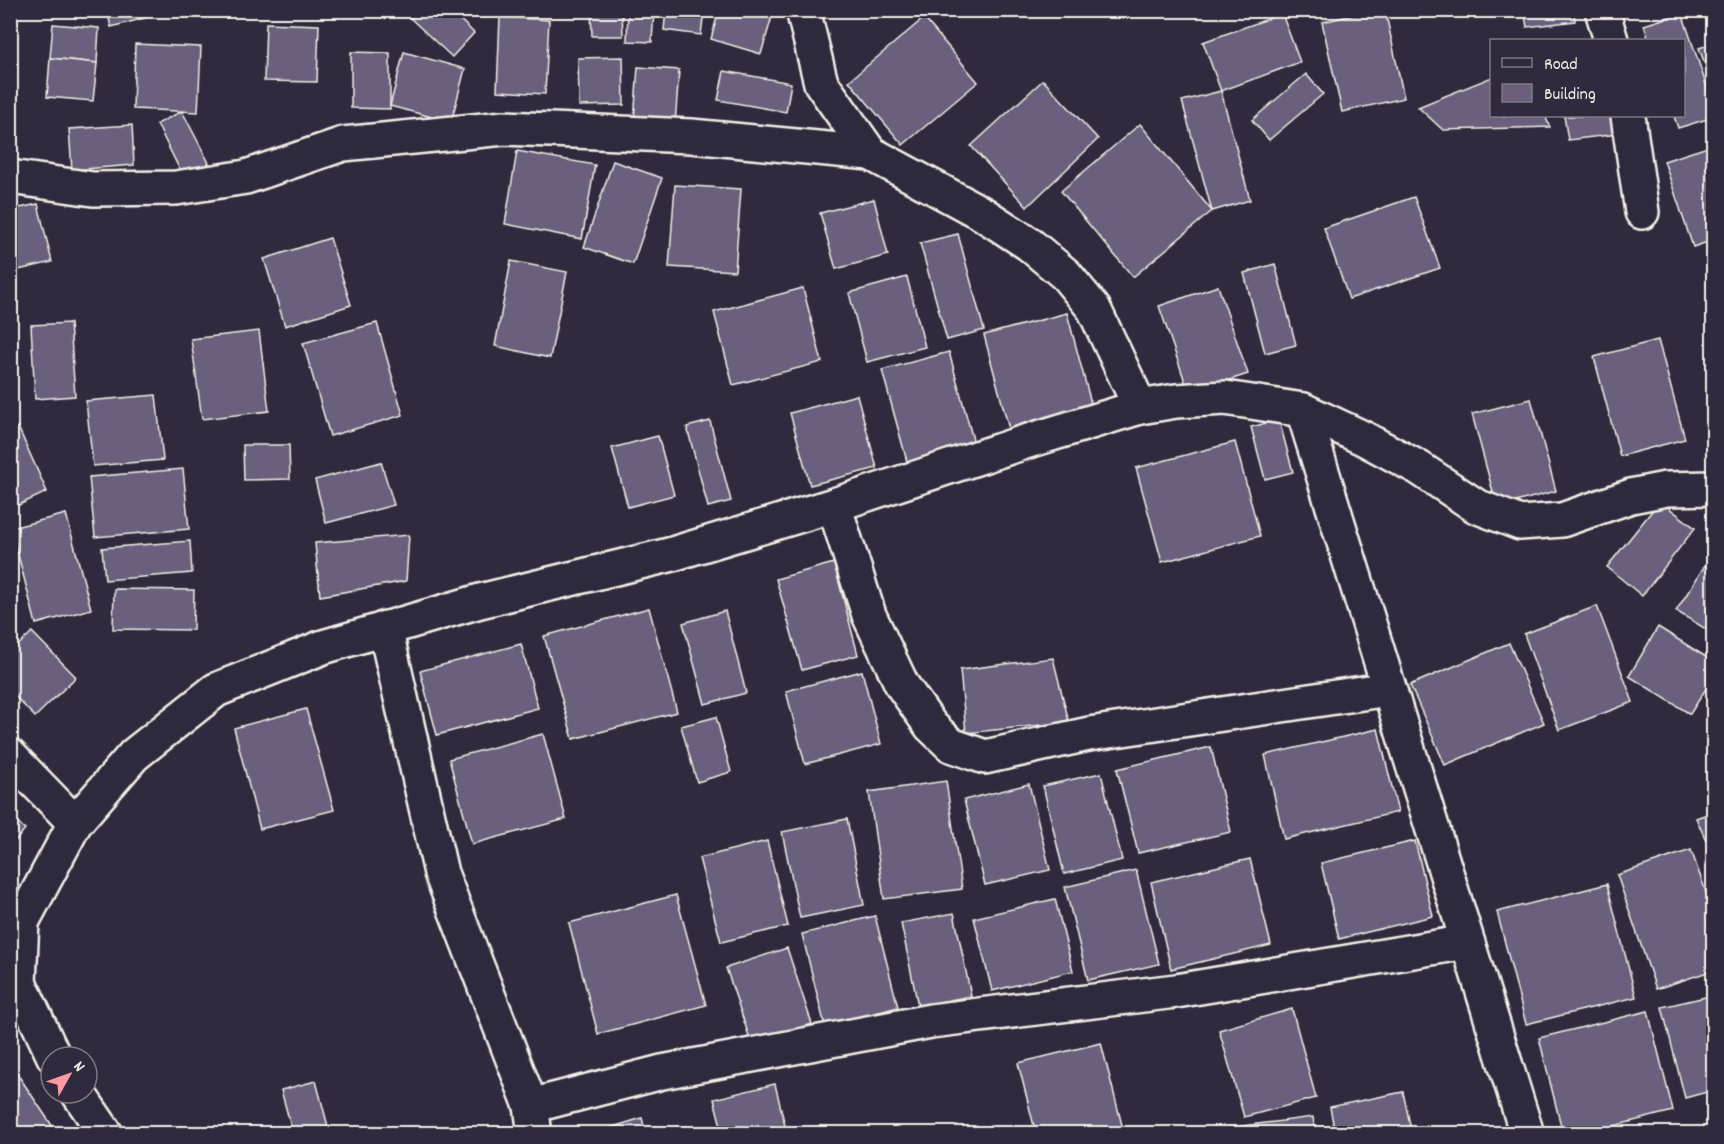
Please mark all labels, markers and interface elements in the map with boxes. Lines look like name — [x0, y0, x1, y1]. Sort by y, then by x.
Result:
legend — [1490, 39, 1685, 117]
text: Road — [1544, 53, 1578, 78]
text: Building — [1544, 83, 1596, 108]
north arrow — [39, 1045, 99, 1105]
text: N — [67, 1057, 90, 1077]

